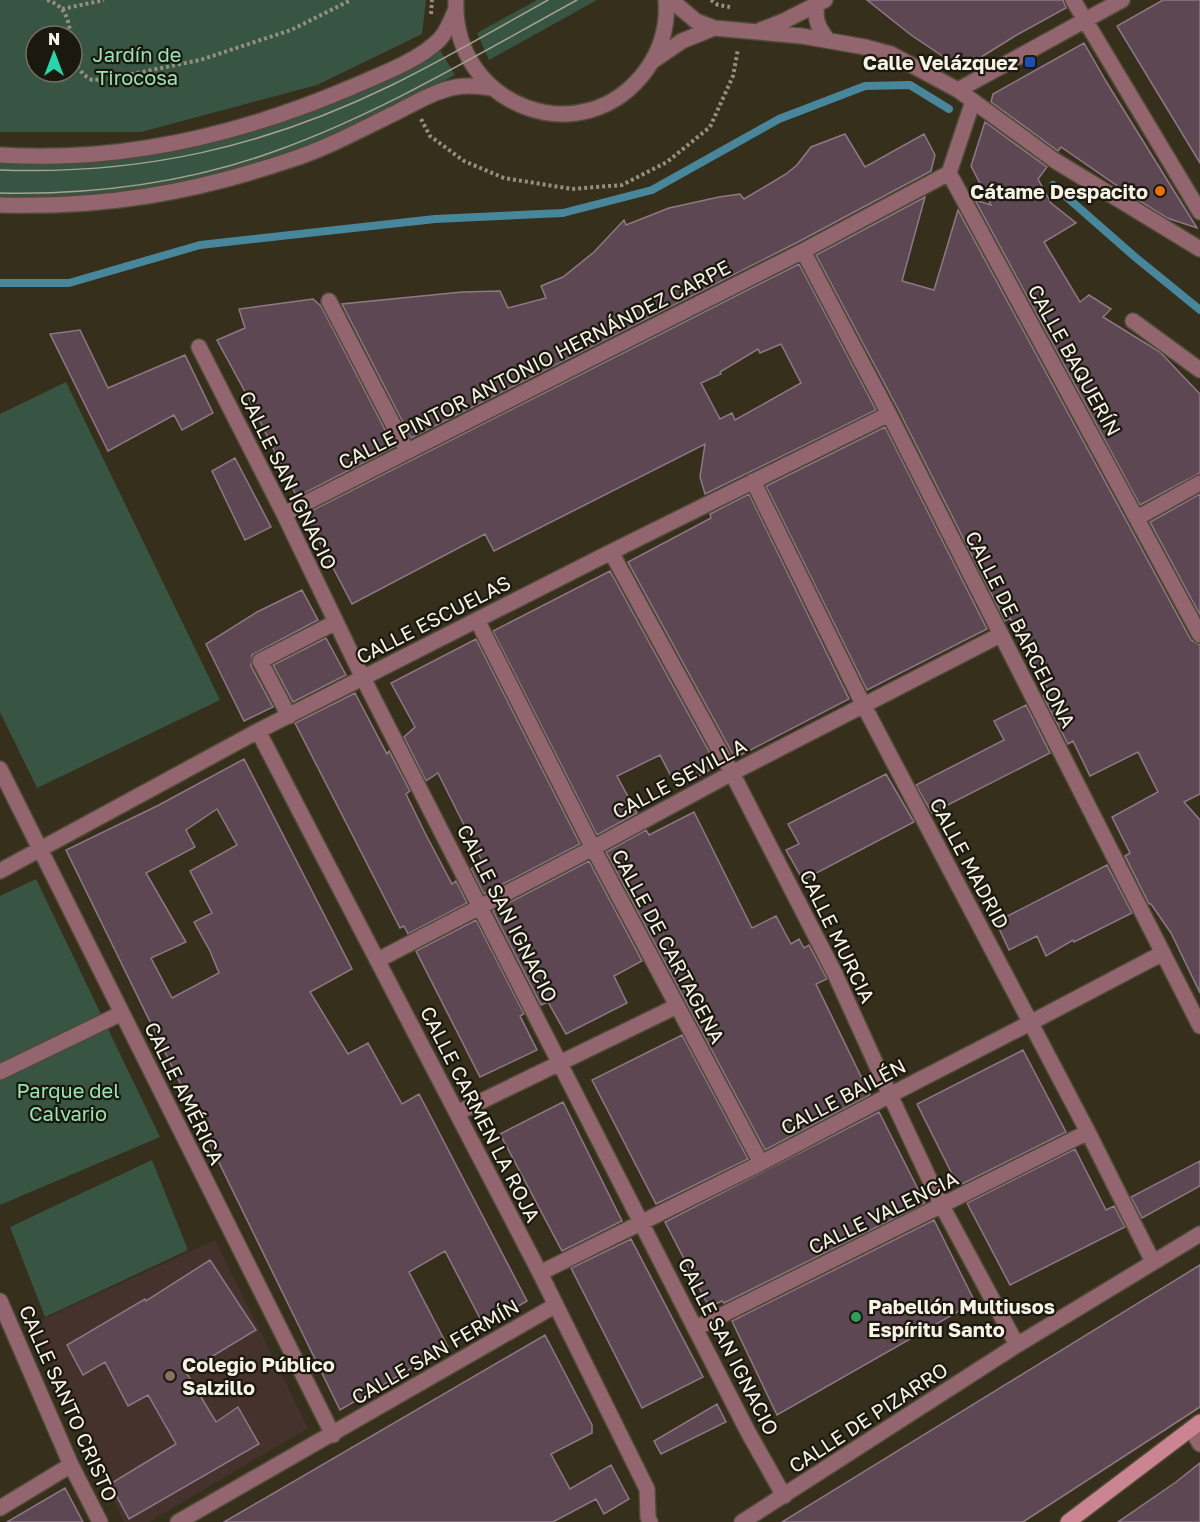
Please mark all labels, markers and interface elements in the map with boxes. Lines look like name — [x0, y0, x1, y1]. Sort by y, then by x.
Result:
north arrow — [24, 24, 84, 84]
text: N — [48, 29, 60, 49]
park label: Jardín de Tirocosa — [93, 42, 181, 89]
place label: Calle Velázquez — [863, 50, 1018, 74]
marker: Calle Velázquez — [1023, 55, 1037, 69]
place label: Cátame Despacito — [970, 179, 1148, 203]
marker: Cátame Despacito — [1153, 184, 1167, 198]
street label: CALLE PINTOR ANTONIO HERNÁNDEZ CARPE — [334, 254, 734, 474]
street label: CALLE BAQUERÍN — [1023, 280, 1127, 440]
street label: CALLE SAN IGNACIO — [235, 387, 343, 573]
street label: CALLE DE BARCELONA — [961, 527, 1081, 731]
street label: CALLE ESCUELAS — [352, 570, 514, 668]
street label: CALLE SEVILLA — [608, 733, 750, 823]
street label: CALLE MADRID — [925, 793, 1015, 933]
street label: CALLE SAN IGNACIO — [453, 820, 563, 1006]
street label: CALLE DE CARTAGENA — [608, 845, 730, 1047]
street label: CALLE MURCIA — [795, 865, 881, 1007]
street label: CALLE CARMEN LA ROJA — [416, 1002, 546, 1226]
street label: CALLE AMÉRICA — [140, 1018, 230, 1168]
street label: CALLE BAILÉN — [776, 1053, 910, 1139]
park label: Parque del Calvario — [16, 1078, 120, 1125]
street label: CALLE VALENCIA — [804, 1165, 962, 1259]
street label: CALLE SAN IGNACIO — [674, 1253, 784, 1439]
street label: CALLE SAN FERMÍN — [347, 1293, 523, 1409]
place label: Pabellón Multiusos Espíritu Santo — [868, 1294, 1055, 1341]
street label: CALLE SANTO CRISTO — [15, 1301, 123, 1505]
marker: Pabellón Multiusos Espíritu Santo — [849, 1310, 863, 1324]
place label: Colegio Público Salzillo — [182, 1352, 335, 1399]
street label: CALLE DE PIZARRO — [784, 1357, 952, 1477]
marker: Colegio Público Salzillo — [163, 1369, 177, 1383]

